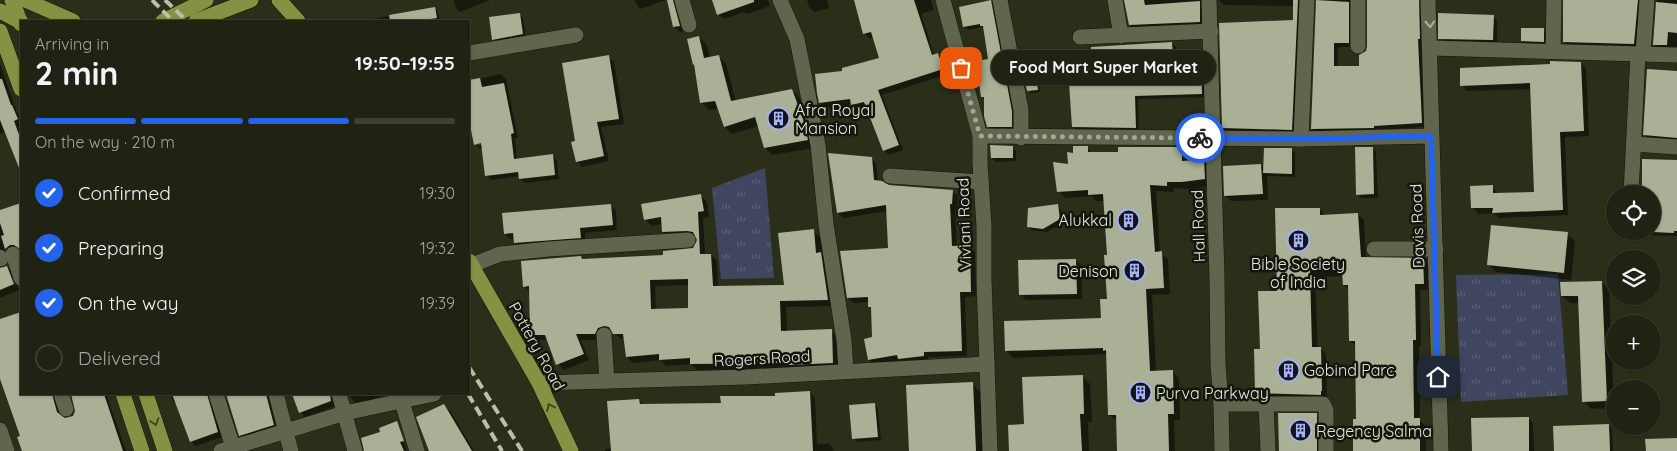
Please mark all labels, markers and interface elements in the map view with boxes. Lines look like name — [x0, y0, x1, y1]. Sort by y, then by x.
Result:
one-way arrow — [1424, 20, 1435, 28]
text: Arriving in — [35, 34, 109, 54]
pin — [940, 47, 982, 89]
callout: Food Mart Super Market — [991, 50, 1216, 86]
text: 19:50–19:55 — [355, 51, 455, 75]
text: 2 min — [35, 53, 118, 93]
icon: bag — [947, 54, 975, 82]
text: Food Mart Super Market — [1009, 57, 1198, 77]
place label: Afra Royal Mansion — [795, 100, 874, 138]
building icon: Afra Royal Mansion — [767, 107, 791, 131]
courier — [1175, 113, 1225, 163]
icon: bike — [1186, 124, 1214, 152]
text: On the way · 210 m — [35, 132, 175, 152]
street label: Viviani Road — [952, 177, 976, 271]
icon: check — [35, 179, 63, 207]
text: Confirmed — [78, 181, 171, 205]
text: 19:30 — [419, 183, 455, 203]
street label: Davis Road — [1406, 183, 1428, 269]
map controls — [1606, 185, 1661, 435]
button: locate — [1606, 185, 1661, 240]
street label: Hall Road — [1187, 189, 1209, 263]
building icon: Alukkal — [1116, 208, 1140, 232]
place label: Alukkal — [1059, 210, 1112, 230]
building icon: Bible Society of India — [1286, 228, 1310, 252]
icon: check — [35, 234, 63, 262]
text: Preparing — [78, 236, 164, 260]
text: 19:32 — [420, 238, 455, 258]
button: layers — [1606, 250, 1661, 305]
place label: Bible Society of India — [1251, 254, 1345, 292]
building icon: Denison — [1122, 259, 1146, 283]
place label: Denison — [1058, 261, 1118, 281]
icon: check — [35, 289, 63, 317]
text: On the way — [78, 291, 179, 315]
text: 19:39 — [420, 293, 455, 313]
street label: Pottery Road — [504, 298, 570, 394]
button: + — [1606, 315, 1661, 370]
street label: Rogers Road — [713, 345, 811, 371]
text: Delivered — [78, 346, 161, 370]
pin — [1417, 356, 1459, 398]
building icon: Gobind Parc — [1276, 358, 1300, 382]
place label: Gobind Parc — [1304, 360, 1394, 380]
icon: home — [1424, 363, 1452, 391]
button: − — [1606, 380, 1661, 435]
building icon: Purva Parkway — [1128, 381, 1152, 405]
place label: Purva Parkway — [1156, 383, 1269, 403]
one-way arrow — [546, 403, 556, 412]
one-way arrow — [149, 418, 159, 426]
building icon: Regency Salma — [1288, 419, 1312, 443]
place label: Regency Salma — [1316, 421, 1432, 441]

